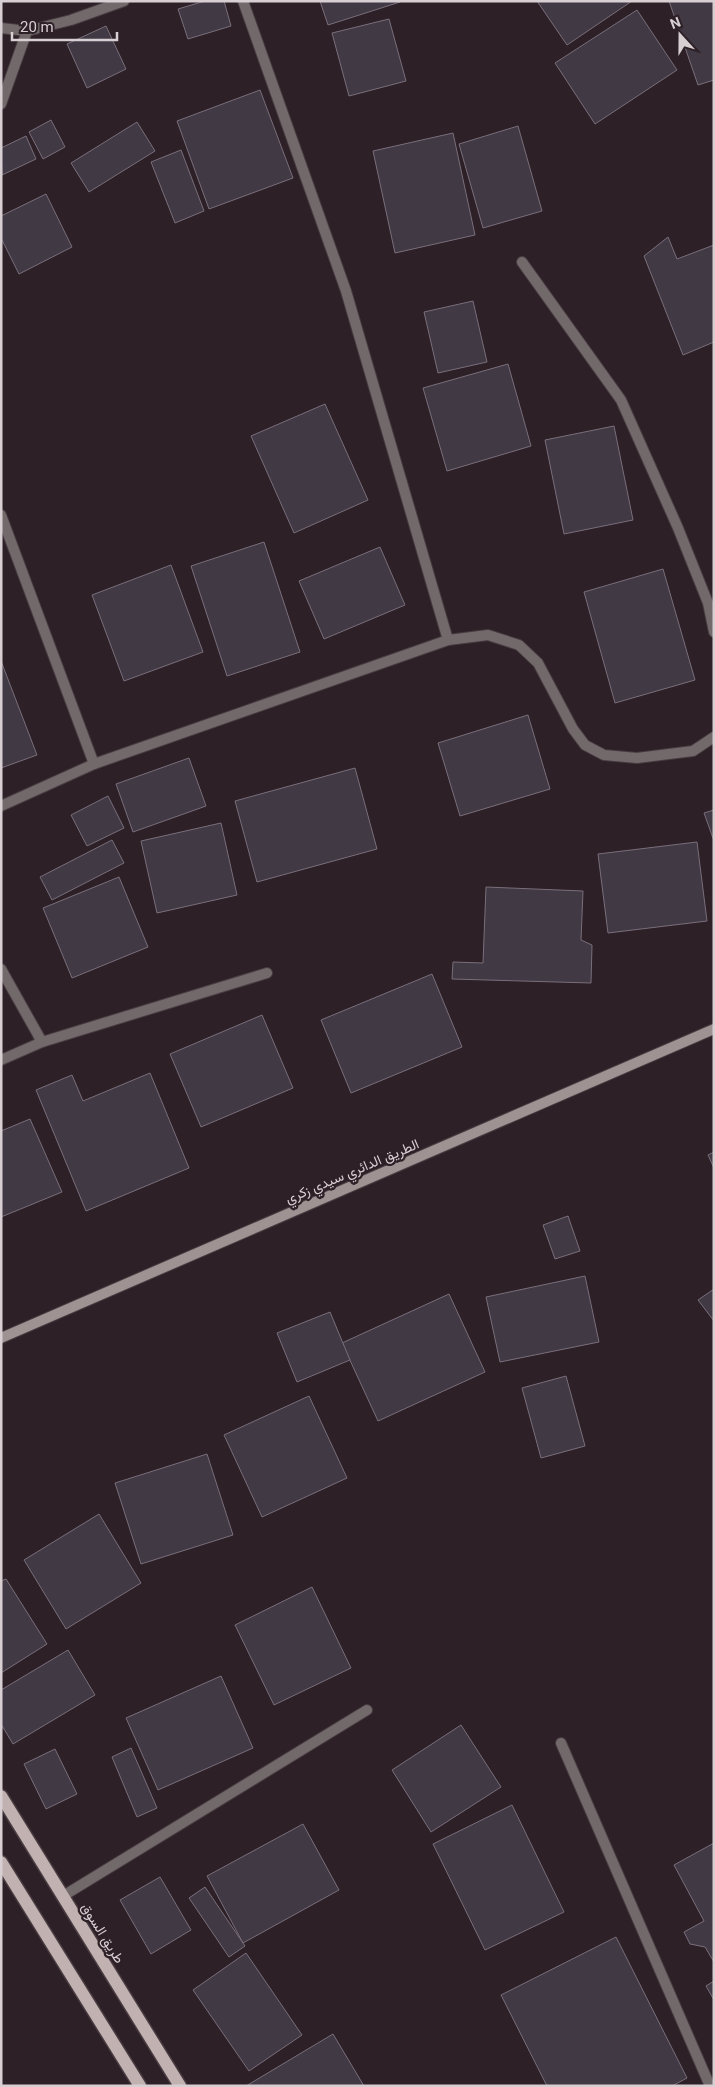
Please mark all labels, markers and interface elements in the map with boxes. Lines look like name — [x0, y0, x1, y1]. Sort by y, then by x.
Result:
scale bar — [12, 10, 118, 42]
north arrow — [655, 10, 705, 60]
text: N — [668, 14, 683, 32]
text: 20 m — [20, 18, 54, 36]
street label: الطريق الدائري سيدي زكري — [283, 1136, 423, 1210]
street label: طريق السوق — [77, 1900, 128, 1967]

